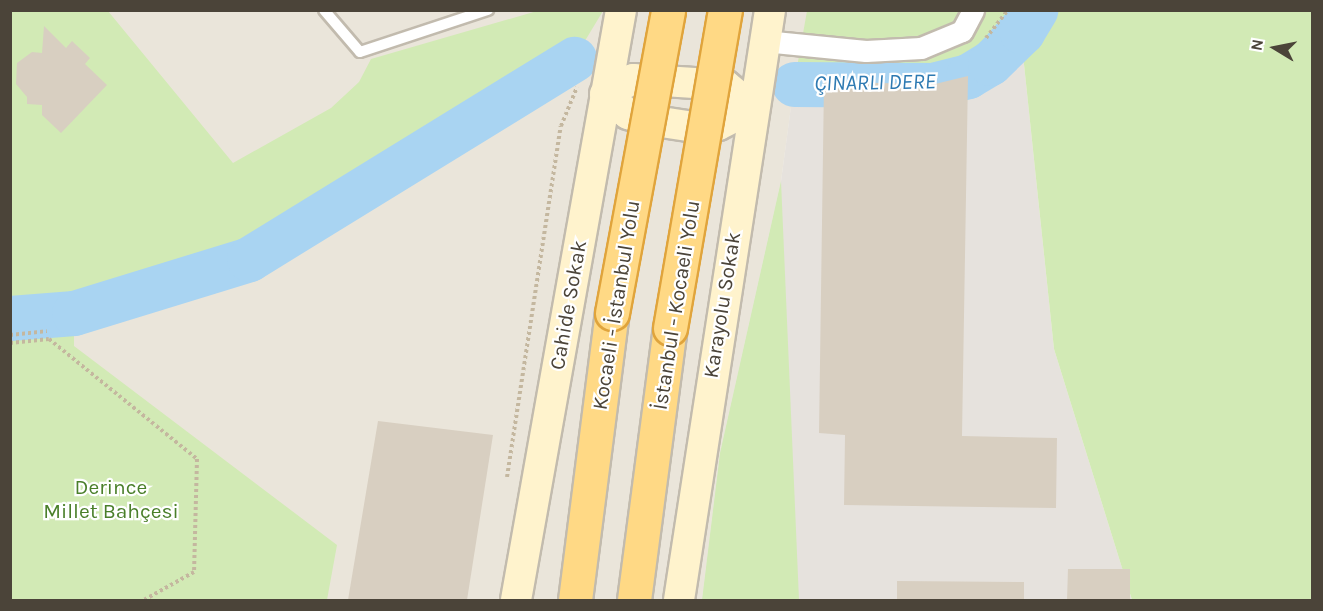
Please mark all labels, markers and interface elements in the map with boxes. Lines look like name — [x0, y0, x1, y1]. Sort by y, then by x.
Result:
north arrow — [1245, 18, 1305, 78]
text: N — [1246, 37, 1267, 52]
water label: ÇINARLI DERE — [814, 69, 936, 97]
street label: Kocaeli - İstanbul Yolu — [587, 198, 645, 412]
street label: İstanbul - Kocaeli Yolu — [647, 198, 705, 412]
street label: Karayolu Sokak — [698, 230, 746, 380]
street label: Cahide Sokak — [544, 238, 592, 372]
park label: Derince Millet Bahçesi — [43, 474, 179, 524]

